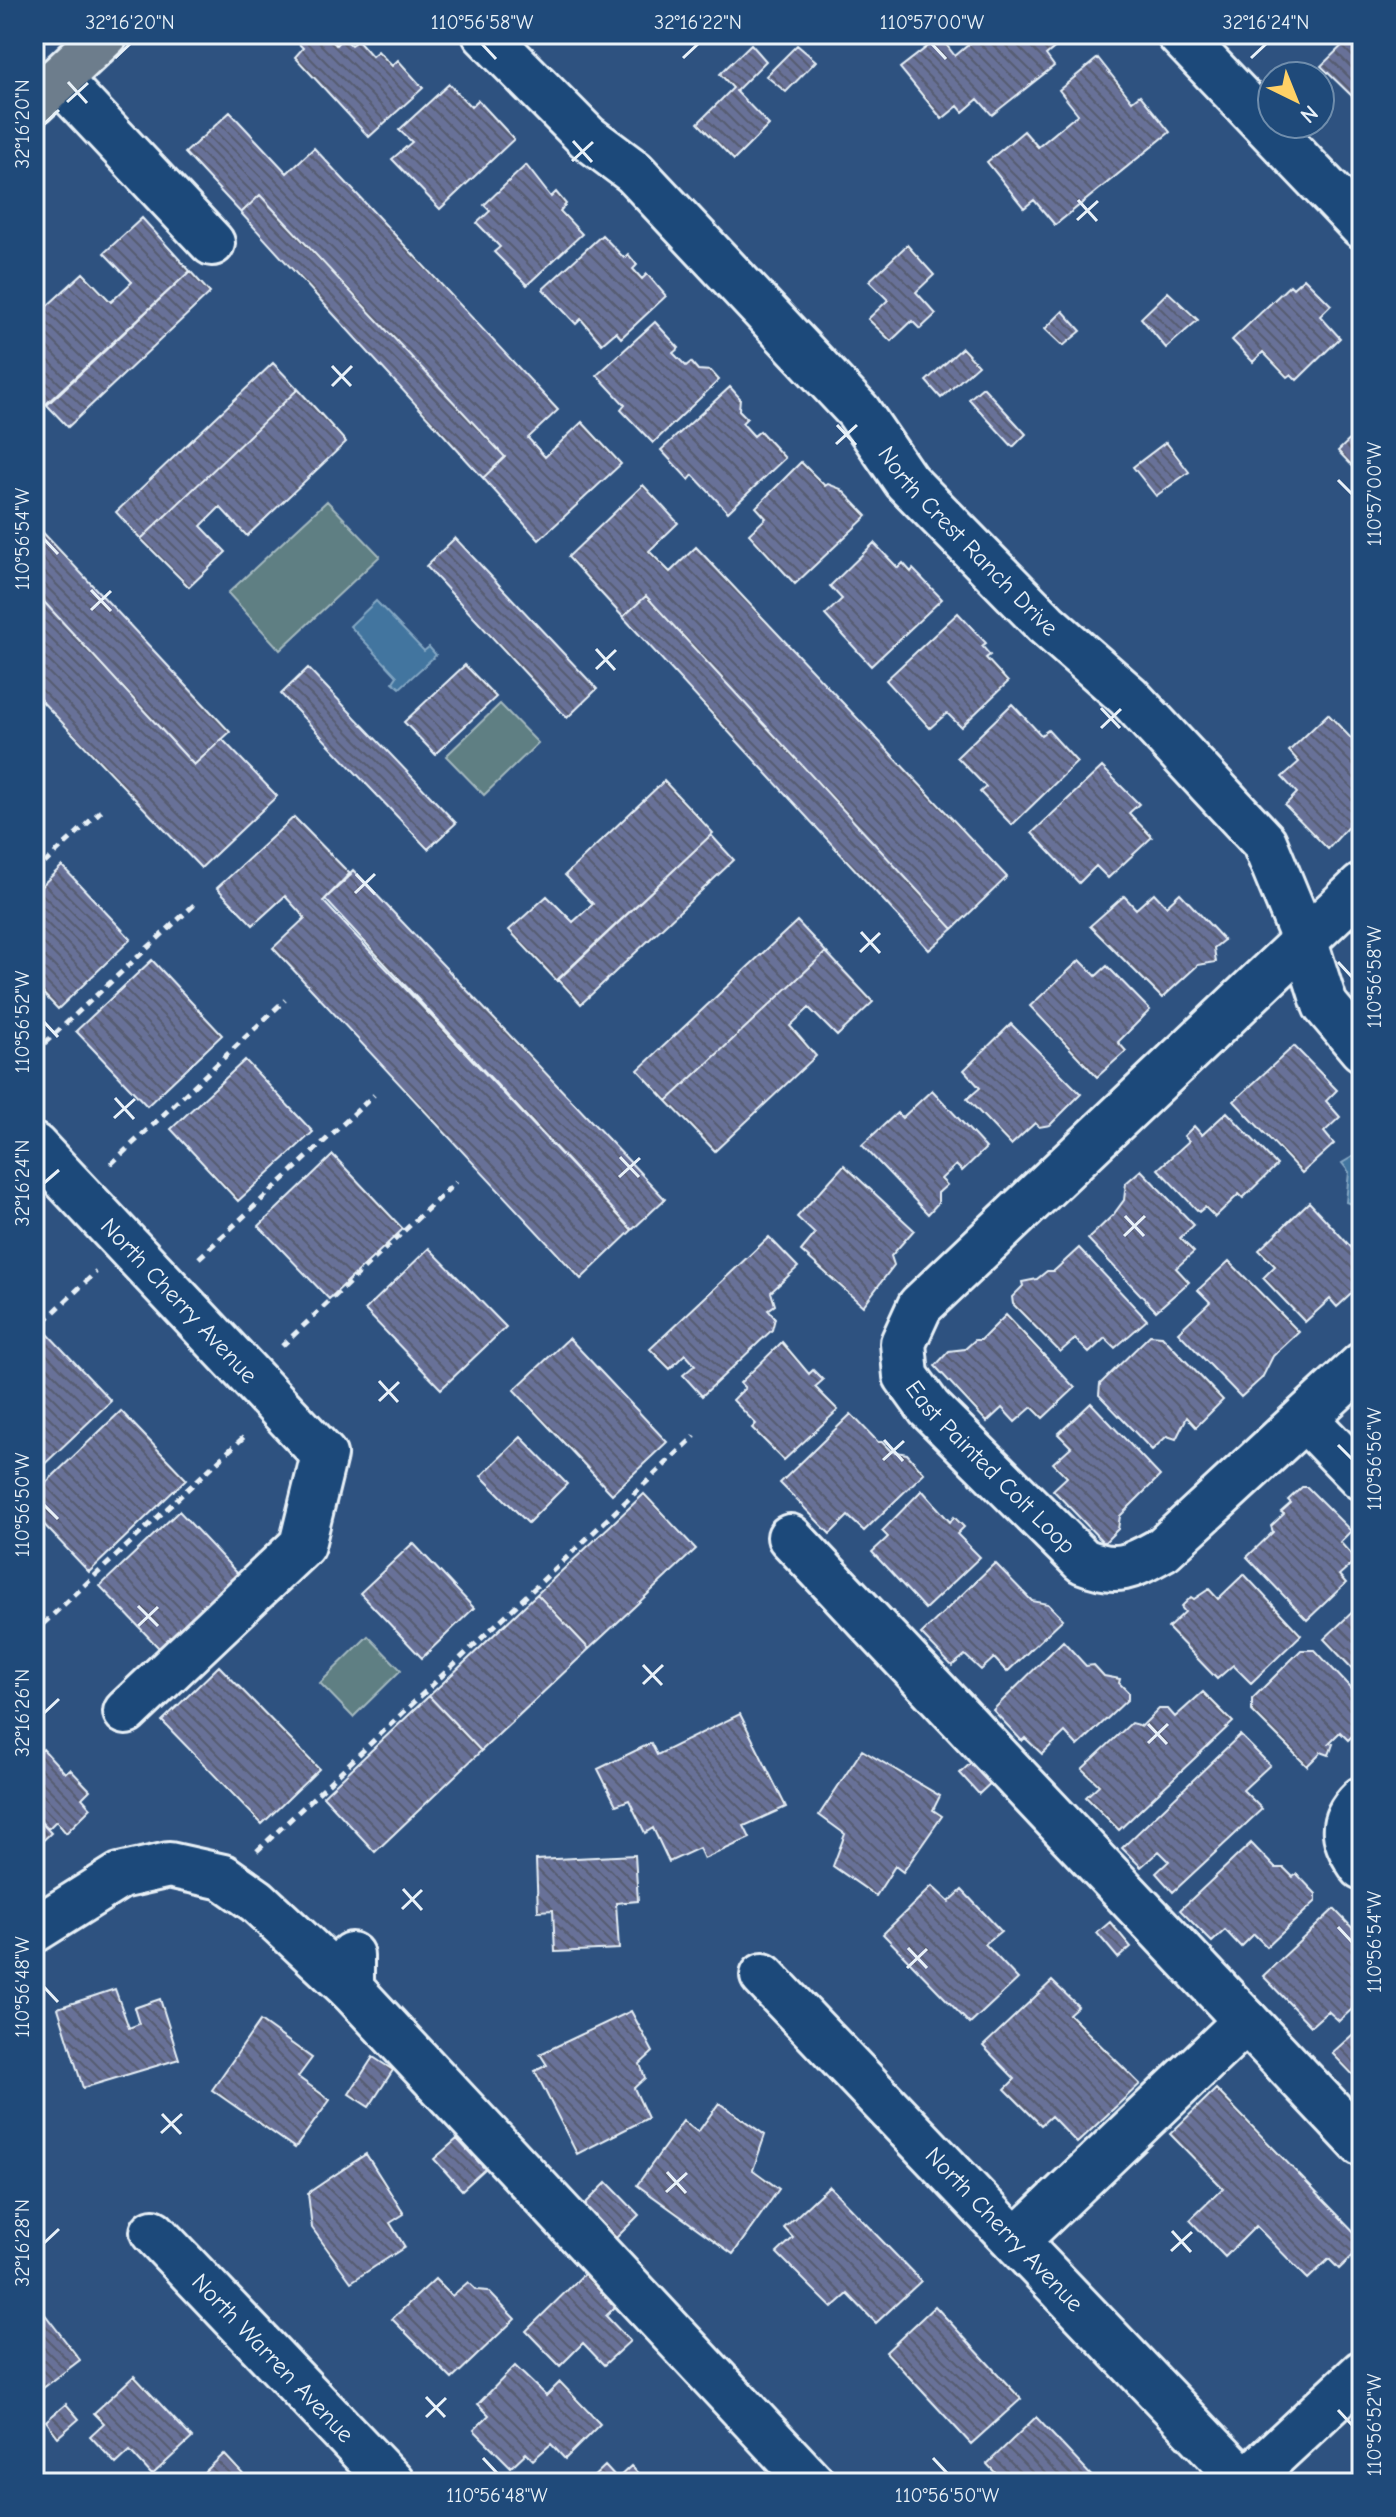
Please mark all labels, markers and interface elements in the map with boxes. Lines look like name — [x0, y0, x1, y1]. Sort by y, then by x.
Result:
text: 32°16'20"N — [85, 11, 175, 34]
text: 110°56'58"W — [431, 11, 534, 34]
text: 32°16'22"N — [654, 11, 742, 34]
text: 110°57'00"W — [880, 11, 985, 34]
text: 32°16'24"N — [1223, 11, 1309, 34]
north arrow — [1256, 60, 1336, 140]
text: 32°16'20"N — [11, 79, 34, 169]
text: N — [1295, 99, 1323, 128]
street label: North Crest Ranch Drive — [872, 441, 1064, 642]
text: 110°57'00"W — [1363, 441, 1386, 546]
text: 110°56'54"W — [11, 487, 34, 590]
text: 110°56'58"W — [1363, 925, 1386, 1028]
text: 110°56'52"W — [11, 970, 34, 1073]
text: 32°16'24"N — [11, 1140, 34, 1226]
street label: North Cherry Avenue — [95, 1212, 263, 1389]
street label: East Painted Colt Loop — [900, 1375, 1081, 1559]
text: 110°56'56"W — [1363, 1407, 1386, 1511]
text: 110°56'50"W — [11, 1452, 34, 1557]
text: 32°16'26"N — [11, 1669, 34, 1757]
text: 110°56'54"W — [1363, 1890, 1386, 1993]
text: 110°56'48"W — [11, 1936, 34, 2038]
street label: North Cherry Avenue — [920, 2141, 1089, 2317]
text: 32°16'28"N — [11, 2199, 34, 2287]
street label: North Warren Avenue — [186, 2268, 360, 2448]
text: 110°56'52"W — [1363, 2373, 1386, 2476]
text: 110°56'48"W — [446, 2484, 548, 2507]
text: 110°56'50"W — [895, 2484, 1000, 2507]

